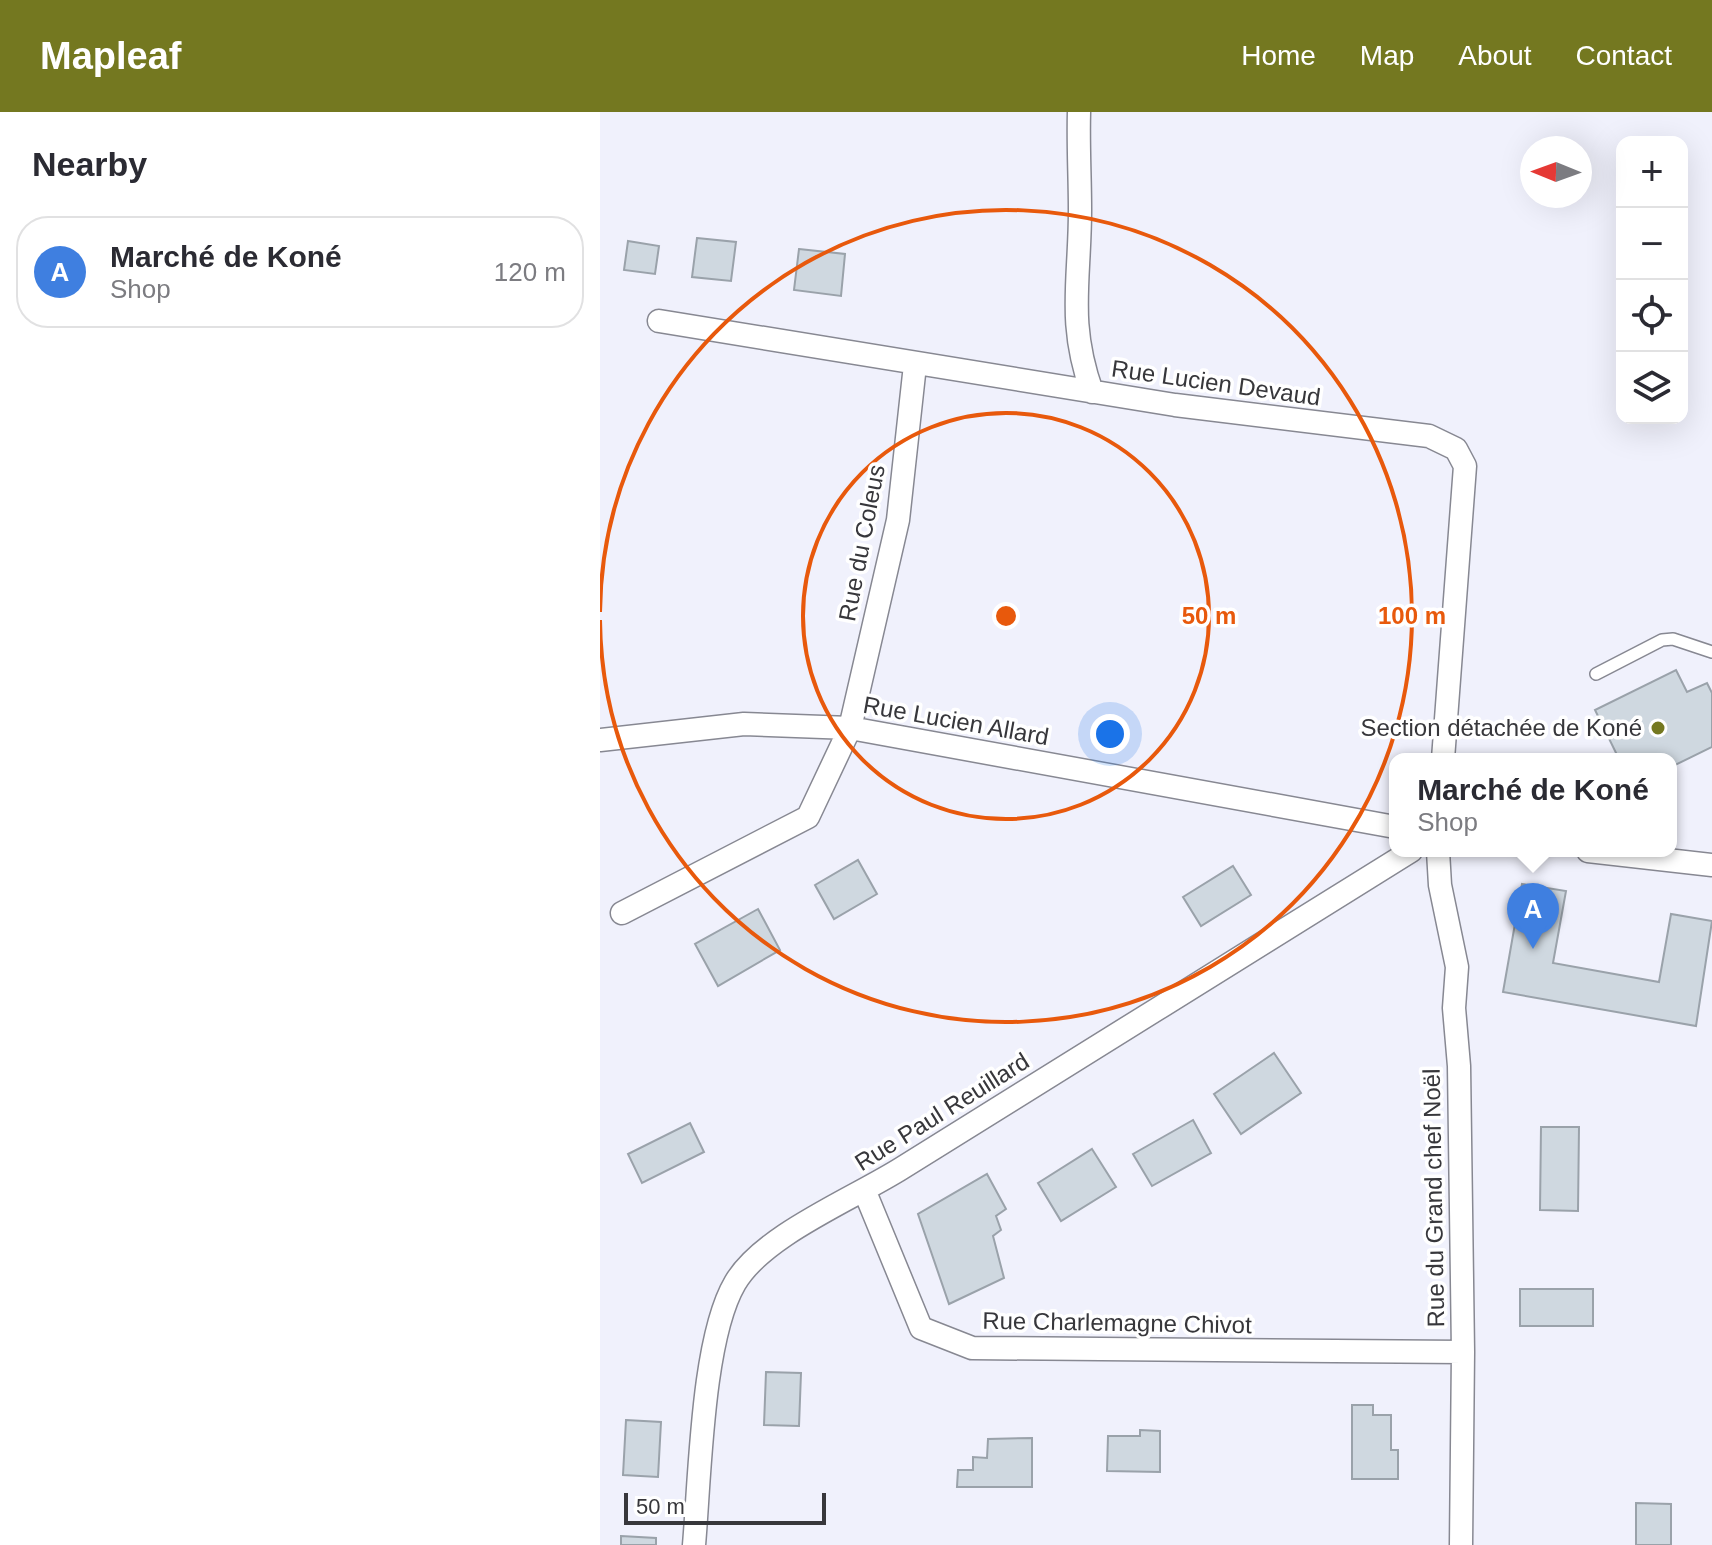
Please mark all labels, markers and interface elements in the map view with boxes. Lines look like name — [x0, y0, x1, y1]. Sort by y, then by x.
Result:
text: Mapleaf — [40, 35, 181, 77]
text: Home — [1241, 40, 1316, 71]
text: Map — [1360, 40, 1414, 71]
text: About — [1458, 40, 1532, 71]
text: Contact — [1576, 40, 1672, 71]
north arrow — [1520, 136, 1592, 208]
map controls — [1616, 136, 1688, 424]
button: + — [1616, 136, 1688, 208]
text: Nearby — [32, 145, 147, 183]
button: − — [1616, 208, 1688, 280]
text: Marché de Koné — [110, 240, 342, 273]
text: A — [51, 257, 69, 287]
text: 120 m — [494, 257, 566, 287]
text: Shop — [110, 274, 171, 304]
button: locate — [1616, 280, 1688, 352]
button: layers — [1616, 352, 1688, 424]
street label: Rue Lucien Devaud — [1110, 354, 1322, 411]
street label: Rue du Coleus — [833, 462, 890, 623]
centre of rings — [992, 602, 1020, 630]
text: 50 m — [1182, 602, 1236, 629]
text: 100 m — [1378, 602, 1446, 629]
street label: Rue Lucien Allard — [861, 691, 1051, 750]
your location — [1090, 714, 1130, 754]
place label: Section détachée de Koné — [1360, 714, 1642, 741]
marker: Section détachée de Koné — [1649, 719, 1667, 737]
popup — [1389, 753, 1677, 857]
text: Marché de Koné — [1417, 773, 1649, 806]
text: Shop — [1417, 807, 1478, 837]
pin: A — [1507, 883, 1559, 949]
street label: Rue Paul Reuillard — [850, 1047, 1034, 1176]
street label: Rue du Grand chef Noël — [1418, 1068, 1449, 1328]
street label: Rue Charlemagne Chivot — [982, 1307, 1252, 1338]
scale bar — [624, 1489, 826, 1525]
text: 50 m — [636, 1494, 685, 1519]

